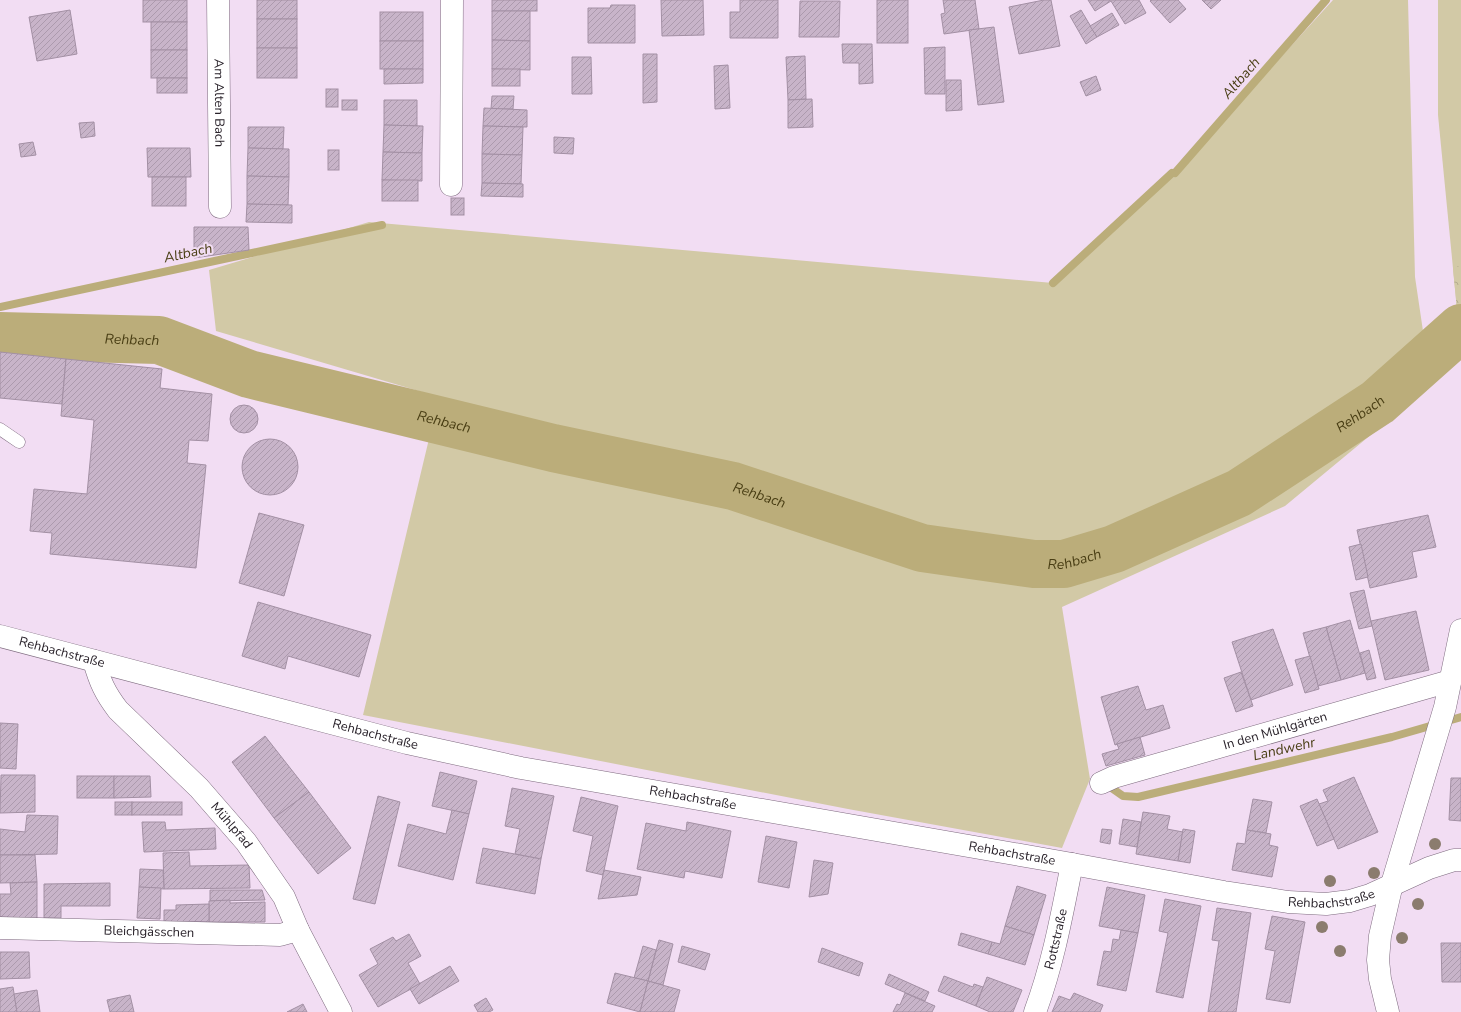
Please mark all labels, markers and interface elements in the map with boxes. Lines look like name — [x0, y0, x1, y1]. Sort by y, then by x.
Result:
water label: Altbach — [1217, 53, 1264, 104]
street label: Am Alten Bach — [210, 59, 228, 147]
water label: Altbach — [161, 239, 214, 268]
water label: Rehbach — [104, 329, 160, 350]
water label: Rehbach — [1332, 391, 1389, 437]
water label: Rehbach — [415, 406, 473, 437]
water label: Rehbach — [731, 477, 788, 512]
water label: Rehbach — [1048, 544, 1103, 574]
street label: Rehbachstraße — [17, 632, 107, 672]
street label: In den Mühlgärten — [1221, 708, 1329, 754]
street label: Rehbachstraße — [330, 715, 420, 754]
water label: Landwehr — [1251, 732, 1318, 765]
street label: Rehbachstraße — [648, 782, 738, 814]
street label: Mühlpfad — [206, 798, 257, 852]
street label: Rehbachstraße — [967, 837, 1057, 870]
street label: Rehbachstraße — [1287, 885, 1378, 913]
street label: Rottstraße — [1040, 907, 1072, 971]
street label: Bleichgässchen — [103, 922, 195, 942]

